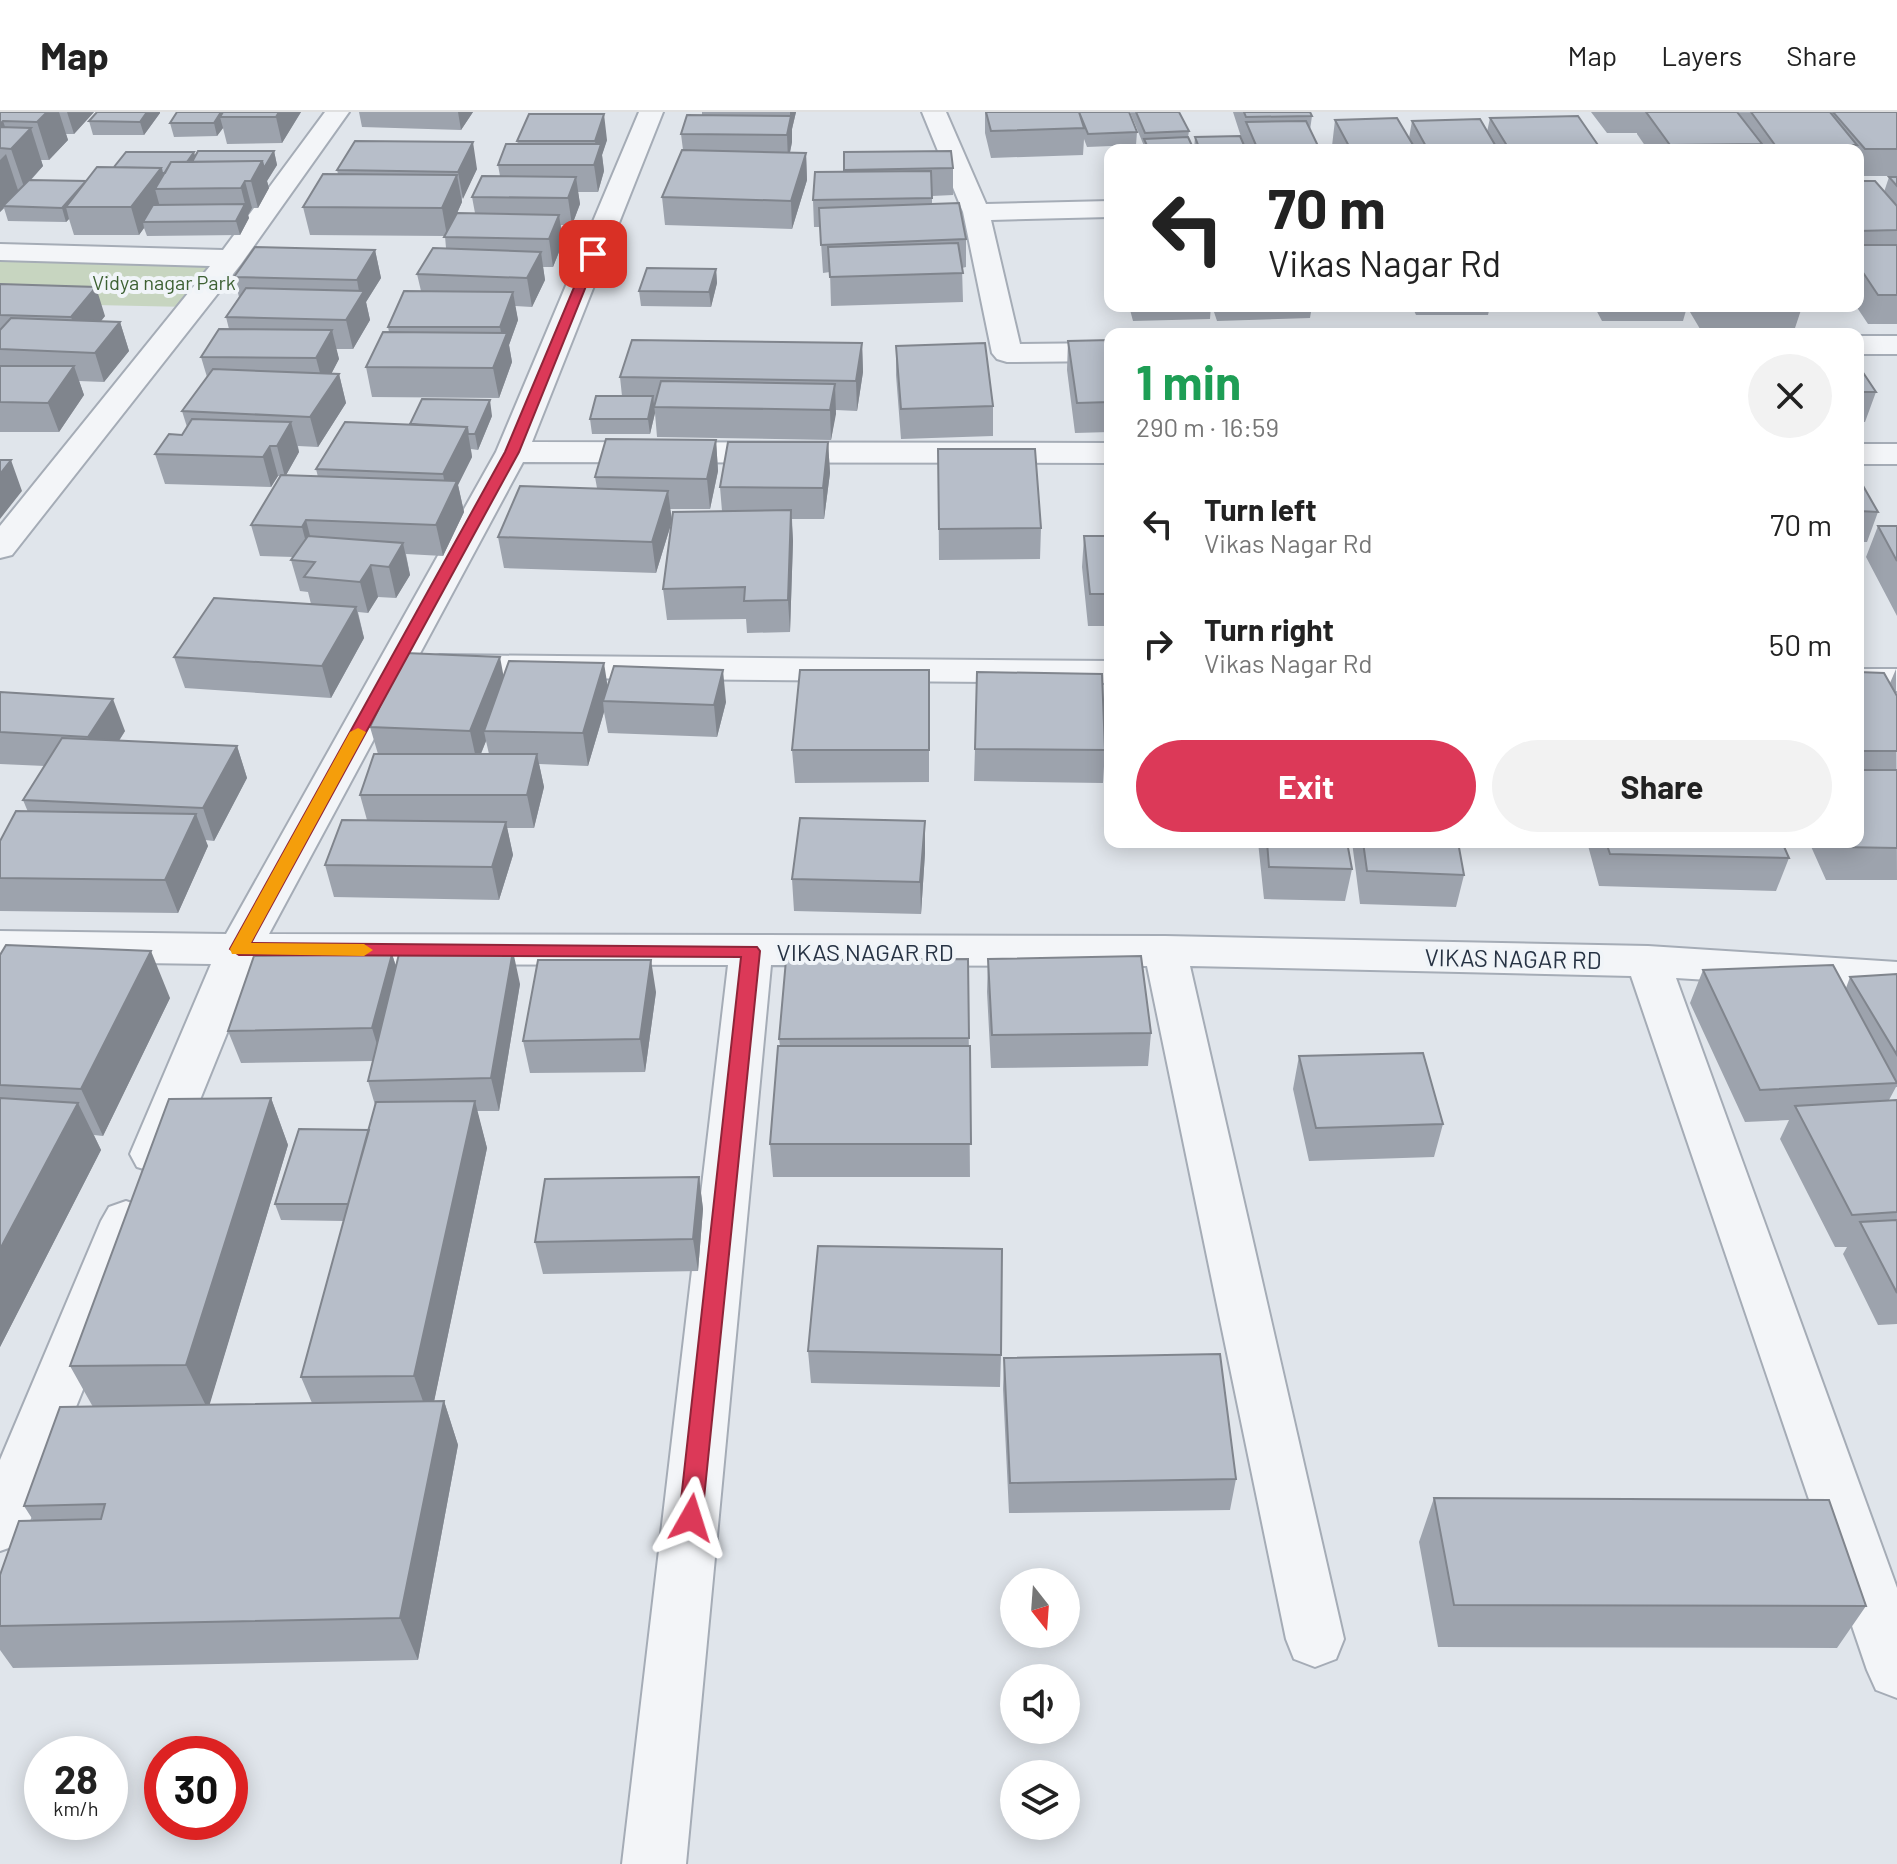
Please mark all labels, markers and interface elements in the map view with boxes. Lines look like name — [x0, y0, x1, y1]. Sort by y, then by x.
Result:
text: Map — [40, 32, 109, 78]
text: Map — [1567, 38, 1617, 72]
text: Layers — [1661, 38, 1742, 72]
text: Share — [1786, 38, 1857, 72]
text: 70 m — [1268, 173, 1386, 240]
icon: left — [1136, 176, 1240, 280]
pin — [559, 220, 627, 288]
icon: arrive — [571, 232, 615, 276]
text: Vikas Nagar Rd — [1268, 241, 1501, 284]
park label: Vidya nagar Park — [92, 270, 236, 294]
text: 1 min — [1136, 352, 1241, 410]
button: close — [1748, 354, 1832, 438]
text: 290 m · 16:59 — [1136, 411, 1279, 442]
text: Turn left — [1204, 491, 1317, 527]
icon: left — [1136, 502, 1180, 546]
text: 70 m — [1770, 506, 1832, 542]
text: Vikas Nagar Rd — [1204, 527, 1372, 558]
text: Turn right — [1204, 611, 1334, 647]
icon: right — [1136, 622, 1180, 666]
text: 50 m — [1769, 626, 1832, 662]
text: Vikas Nagar Rd — [1204, 647, 1372, 678]
button: Exit — [1136, 740, 1476, 832]
button: Share — [1492, 740, 1832, 832]
street label: VIKAS NAGAR RD — [777, 937, 953, 966]
street label: VIKAS NAGAR RD — [1424, 942, 1602, 974]
position arrow — [649, 1476, 733, 1560]
north arrow — [1000, 1568, 1080, 1648]
map controls — [1000, 1568, 1080, 1840]
button: sound — [1000, 1664, 1080, 1744]
speed limit sign: 30 — [144, 1736, 248, 1840]
text: 28 — [54, 1754, 98, 1802]
button: layers — [1000, 1760, 1080, 1840]
text: km/h — [53, 1796, 99, 1820]

